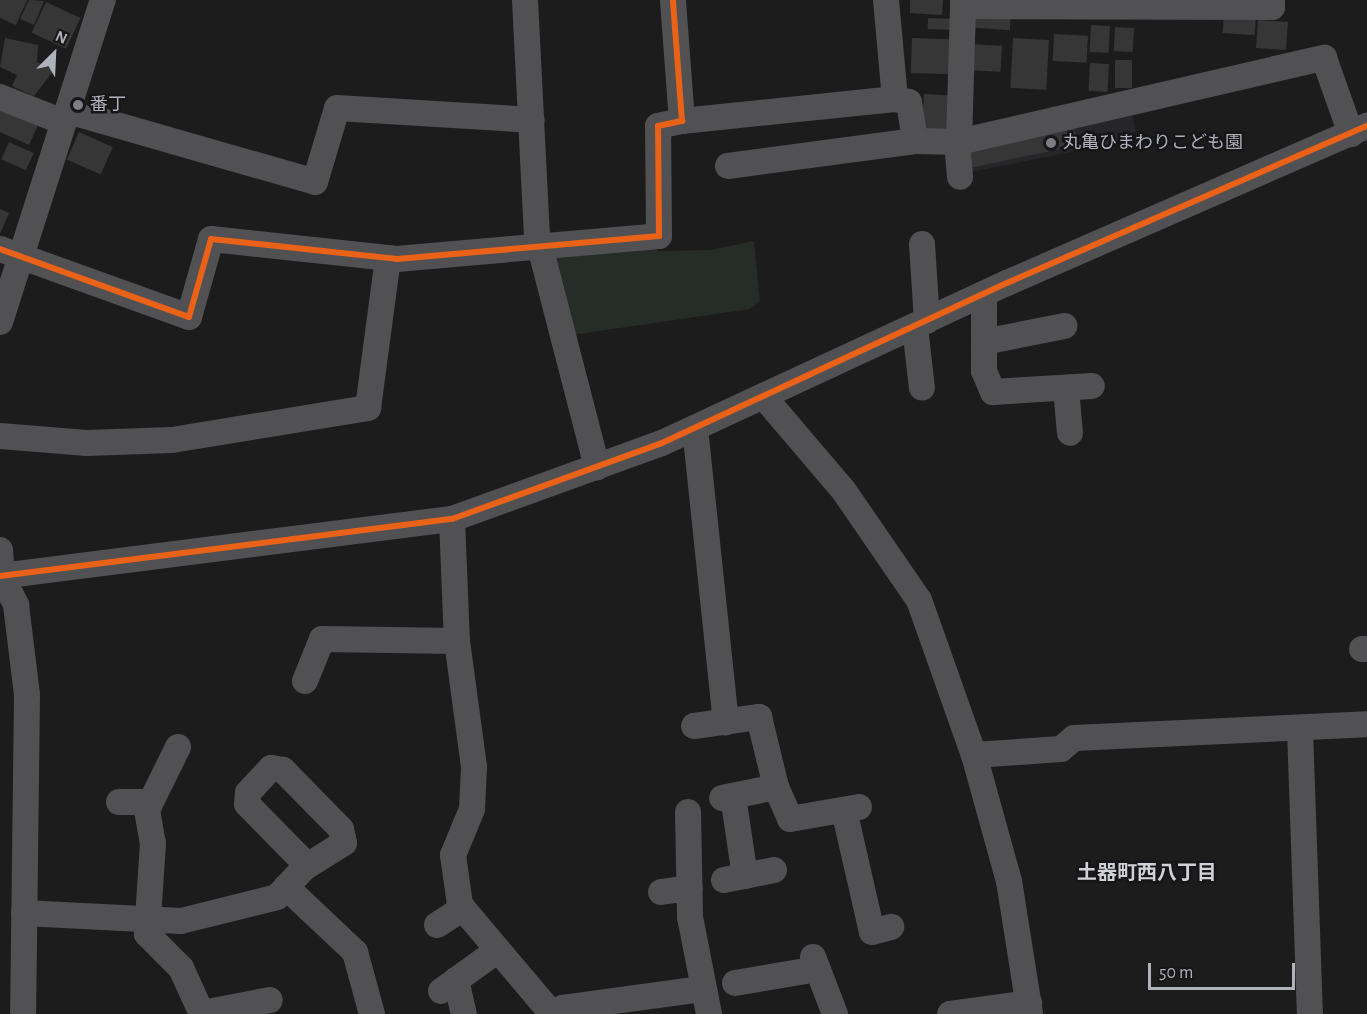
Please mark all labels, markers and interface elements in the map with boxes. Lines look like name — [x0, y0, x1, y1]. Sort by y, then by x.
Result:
north arrow — [24, 24, 84, 84]
text: N — [53, 28, 70, 47]
place label: 番丁 — [90, 94, 126, 116]
marker: 番丁 — [71, 98, 85, 112]
place label: 丸亀ひまわりこども園 — [1063, 132, 1243, 154]
marker: 丸亀ひまわりこども園 — [1044, 136, 1058, 150]
district label: 土器町西八丁目 — [1077, 861, 1217, 885]
scale bar — [1151, 951, 1298, 989]
text: 50 m — [1159, 964, 1193, 982]

